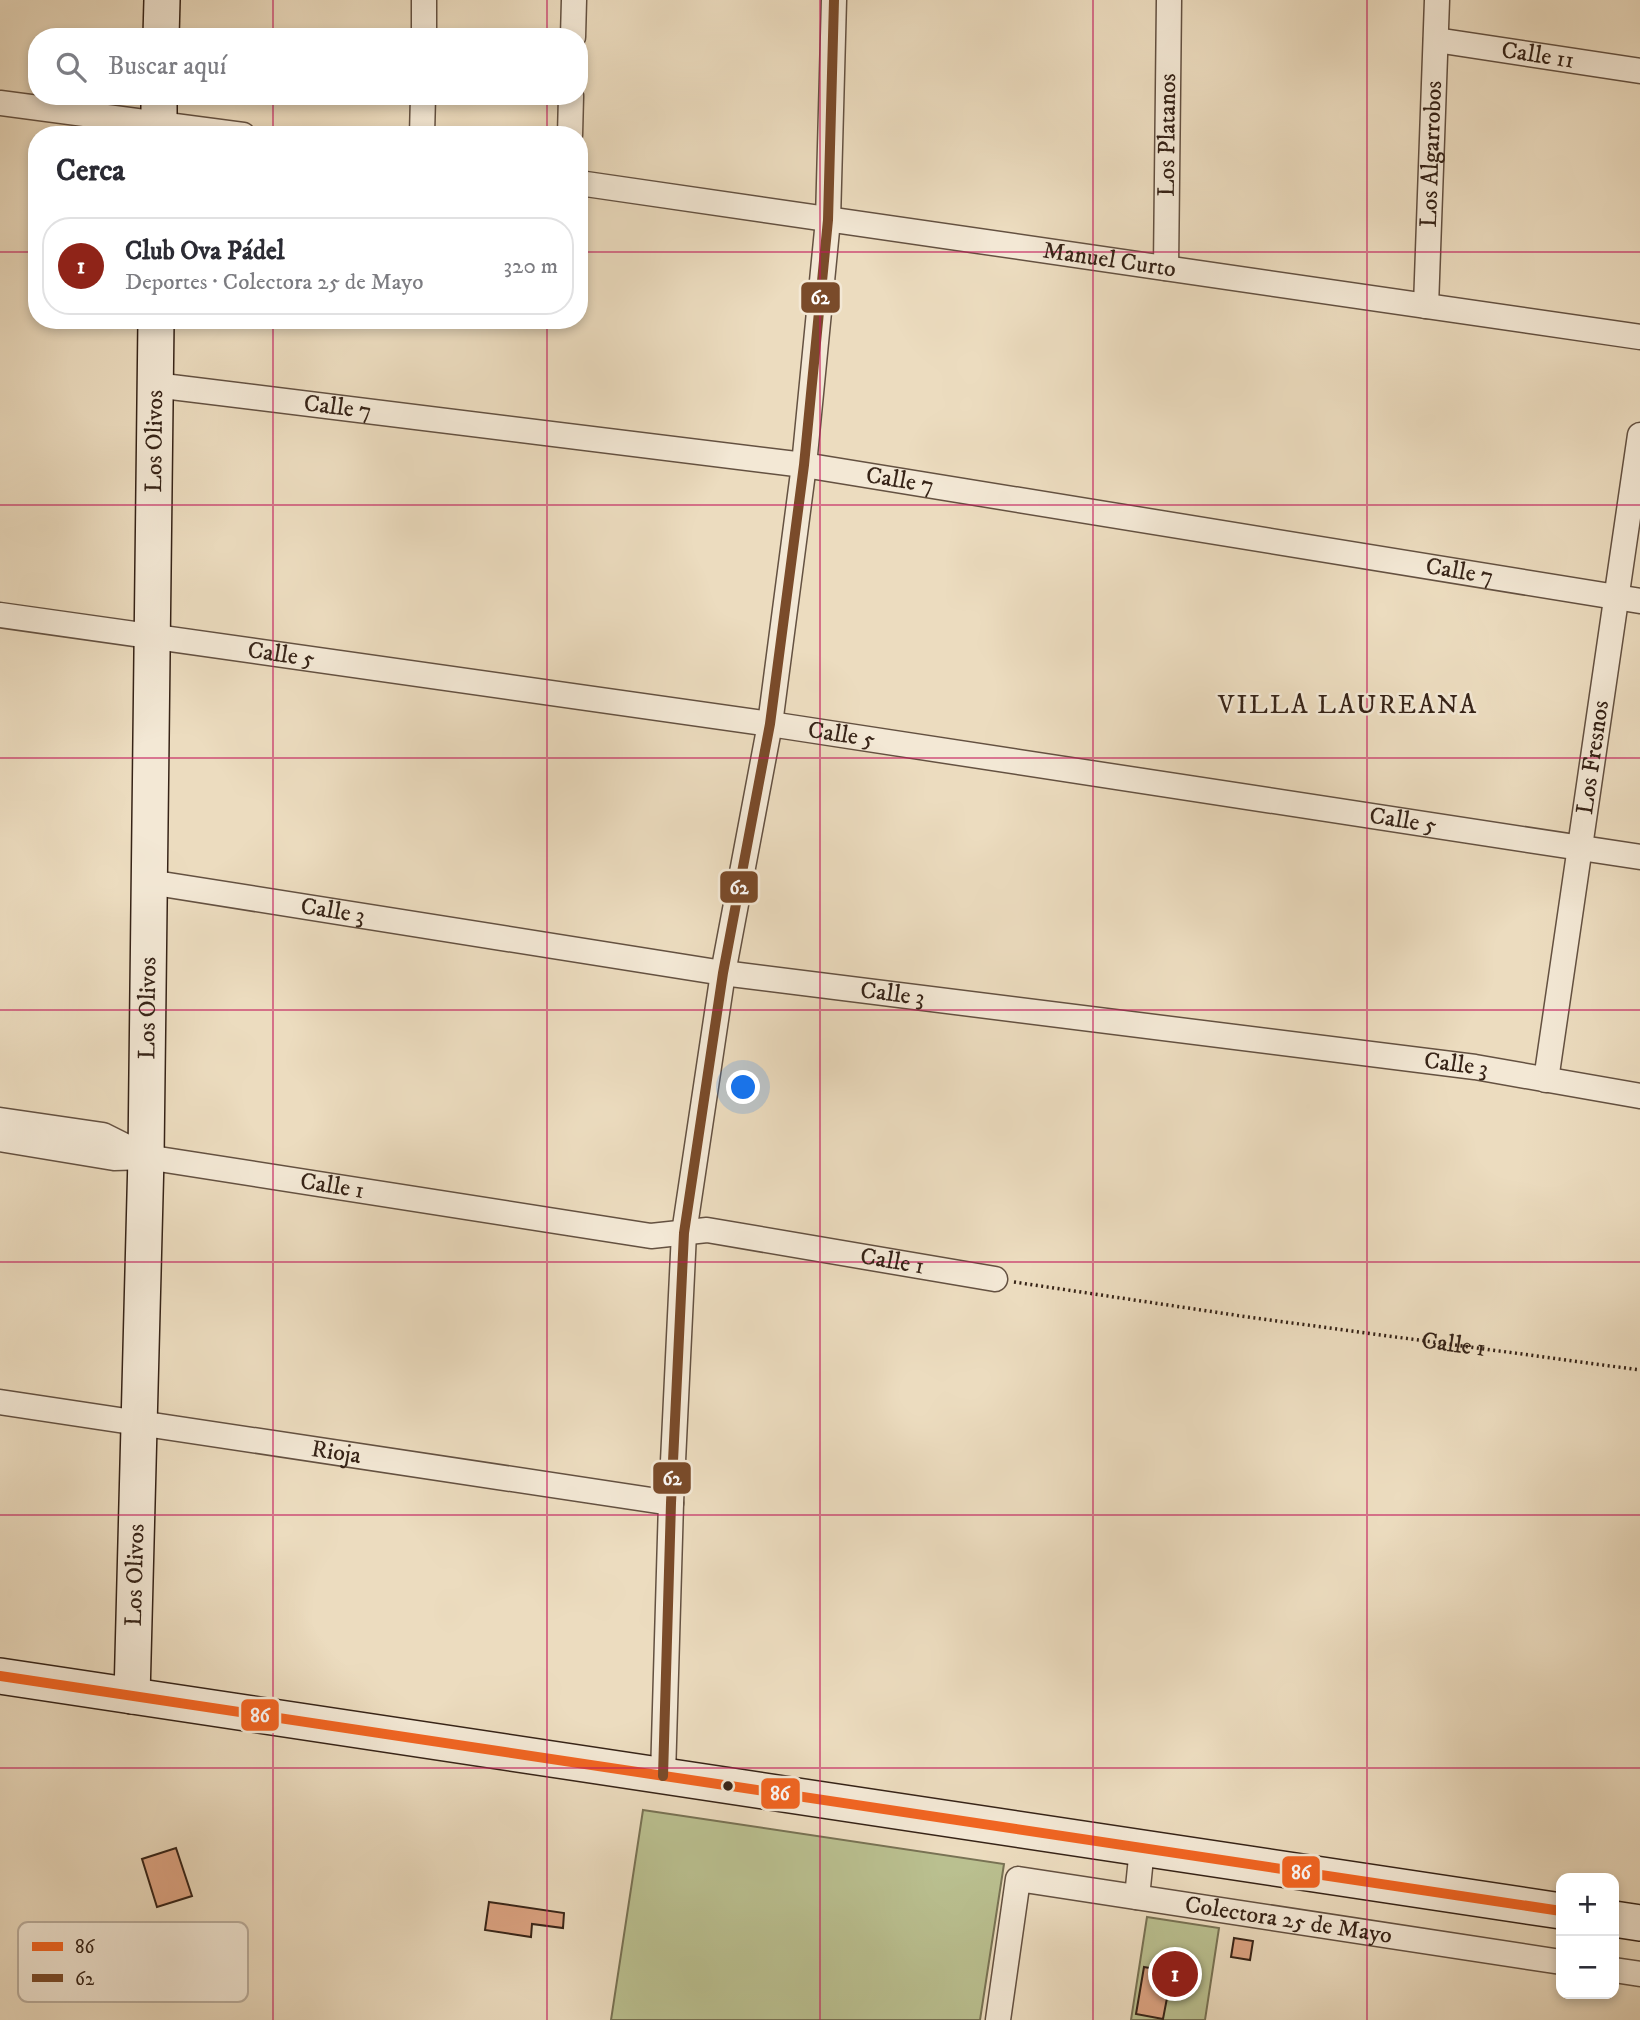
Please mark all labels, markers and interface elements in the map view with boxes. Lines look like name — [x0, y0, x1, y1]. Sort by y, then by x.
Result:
search box — [28, 28, 588, 105]
street label: Calle 11 — [1499, 35, 1576, 76]
icon: search — [52, 48, 90, 86]
text: Buscar aquí — [108, 50, 226, 83]
street label: Los Platanos — [1152, 73, 1183, 197]
street label: Los Algarrobos — [1414, 80, 1449, 228]
text: Cerca — [56, 153, 125, 190]
text: Club Ova Pádel — [125, 235, 285, 268]
street label: Manuel Curto — [1041, 235, 1178, 284]
text: 1 — [77, 252, 85, 281]
text: 320 m — [504, 252, 558, 281]
text: Deportes · Colectora 25 de Mayo — [125, 268, 423, 297]
line badge: 62 — [800, 281, 841, 314]
text: 62 — [810, 287, 830, 310]
street label: Calle 7 — [302, 388, 373, 427]
street label: Los Olivos — [139, 390, 170, 493]
street label: Calle 7 — [864, 460, 936, 501]
street label: Calle 7 — [1423, 551, 1496, 592]
street label: Calle 5 — [246, 635, 317, 674]
district label: VILLA LAUREANA — [1217, 689, 1478, 722]
street label: Los Fresnos — [1570, 698, 1616, 816]
street label: Calle 5 — [806, 715, 877, 755]
street label: Calle 5 — [1367, 801, 1439, 841]
line badge: 62 — [719, 870, 759, 904]
text: 62 — [729, 877, 749, 900]
street label: Calle 3 — [298, 891, 367, 931]
street label: Los Olivos — [132, 957, 163, 1060]
street label: Calle 3 — [859, 975, 926, 1013]
street label: Calle 3 — [1422, 1046, 1491, 1084]
your location — [726, 1070, 760, 1104]
street label: Calle 1 — [298, 1166, 366, 1206]
street label: Calle 1 — [858, 1241, 927, 1282]
street label: Calle 1 — [1420, 1326, 1487, 1364]
street label: Rioja — [309, 1434, 364, 1471]
line badge: 62 — [652, 1461, 692, 1495]
text: 62 — [662, 1468, 682, 1491]
street label: Los Olivos — [119, 1523, 151, 1627]
line badge: 86 — [240, 1698, 280, 1732]
text: 86 — [250, 1705, 271, 1728]
line badge: 86 — [760, 1777, 801, 1810]
unlabelled marker — [721, 1779, 735, 1793]
text: 86 — [770, 1783, 791, 1806]
line badge: 86 — [1281, 1855, 1321, 1889]
text: 86 — [1291, 1862, 1312, 1885]
map controls — [1556, 1873, 1619, 1999]
button: + — [1556, 1873, 1619, 1936]
street label: Colectora 25 de Mayo — [1183, 1890, 1394, 1951]
legend — [18, 1922, 248, 2002]
text: 86 — [75, 1936, 96, 1959]
button: − — [1556, 1936, 1619, 1999]
pin: 1 — [1152, 1948, 1198, 2000]
text: 62 — [75, 1968, 95, 1991]

